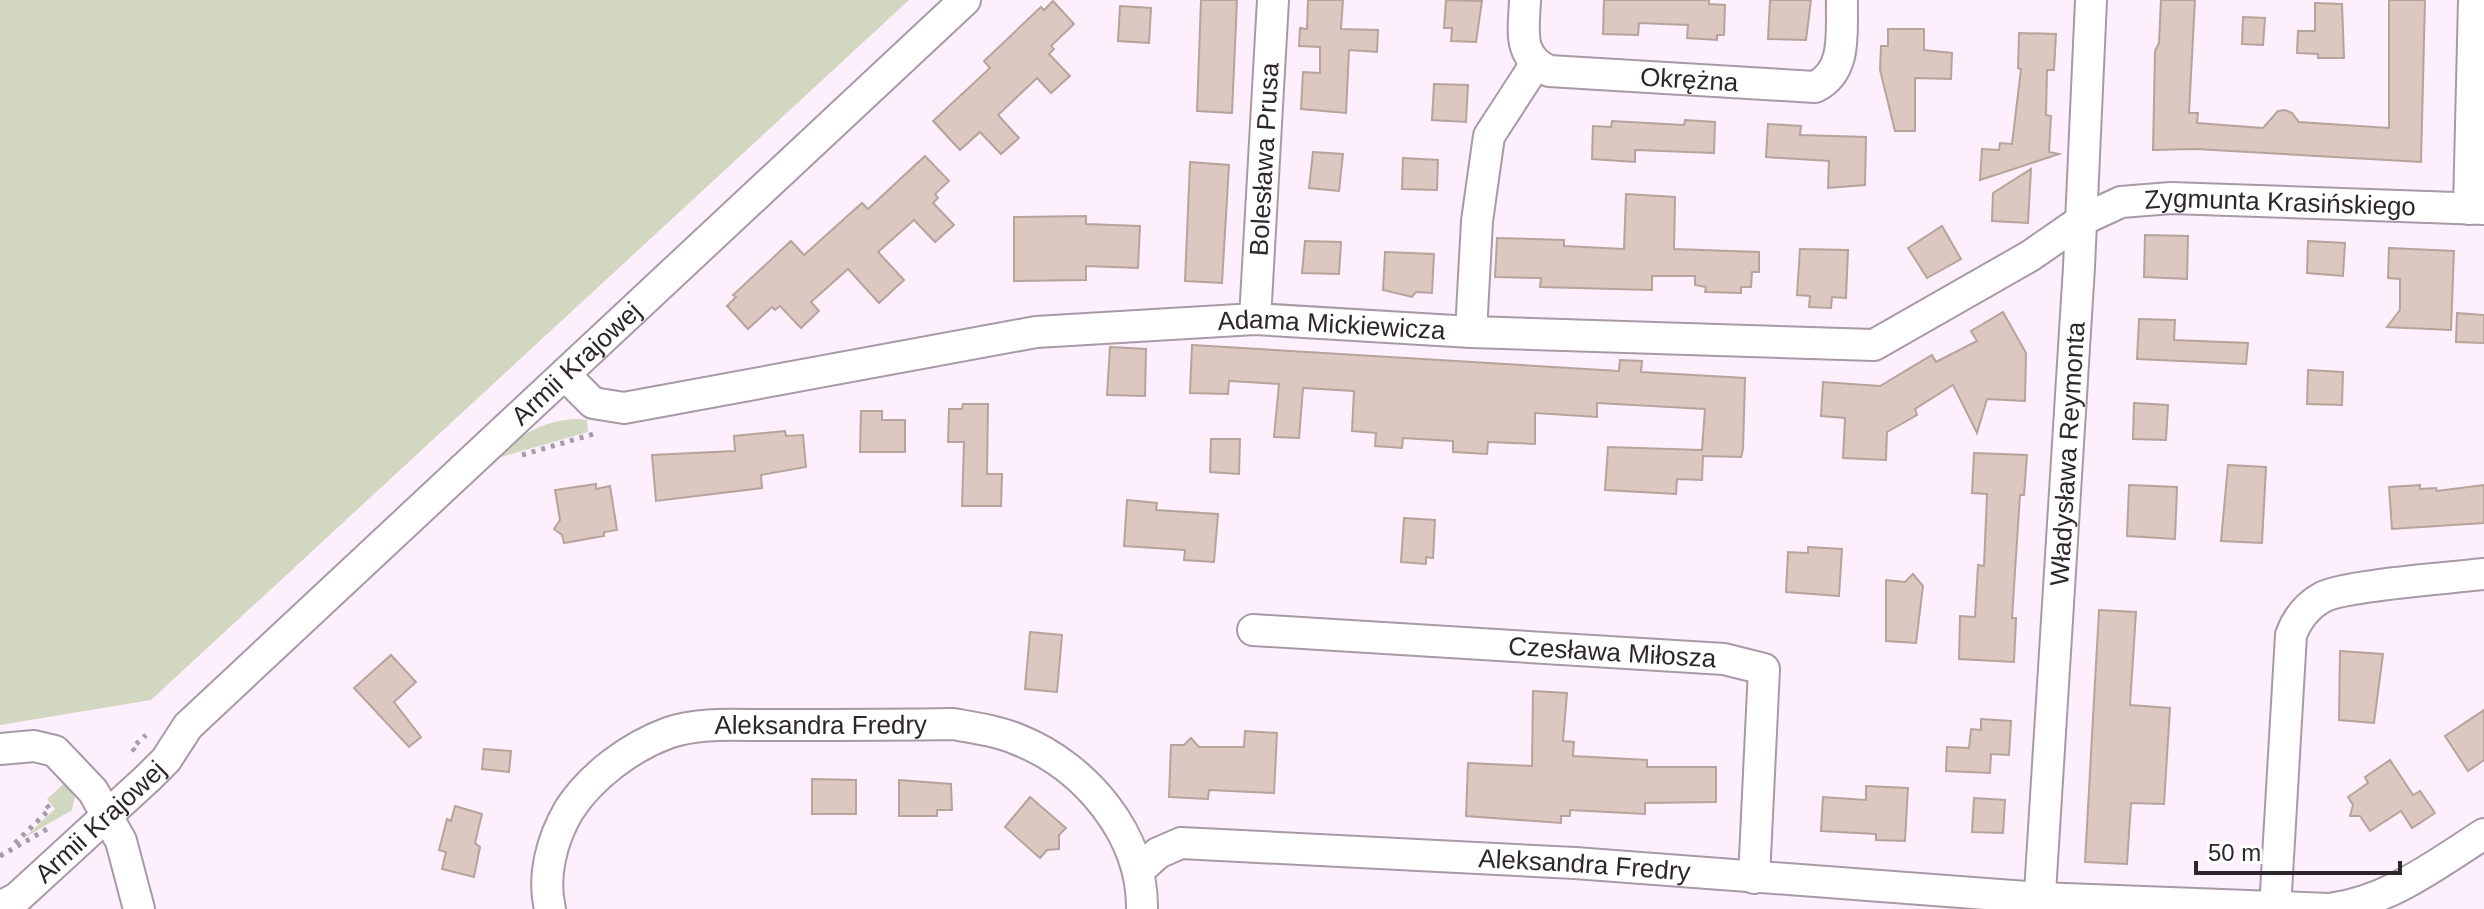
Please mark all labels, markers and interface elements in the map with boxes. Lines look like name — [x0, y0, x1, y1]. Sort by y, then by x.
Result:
street label: Bolesława Prusa — [1244, 61, 1284, 257]
street label: Okrężna — [1639, 62, 1740, 97]
street label: Zygmunta Krasińskiego — [2143, 183, 2416, 222]
street label: Armii Krajowej — [505, 296, 647, 431]
street label: Adama Mickiewicza — [1217, 304, 1447, 345]
street label: Władysława Reymonta — [2044, 320, 2091, 587]
street label: Czesława Miłosza — [1508, 631, 1718, 674]
street label: Aleksandra Fredry — [714, 709, 927, 740]
street label: Armii Krajowej — [29, 754, 172, 889]
scale bar — [2196, 825, 2400, 875]
text: 50 m — [2208, 839, 2261, 866]
street label: Aleksandra Fredry — [1478, 843, 1692, 887]

